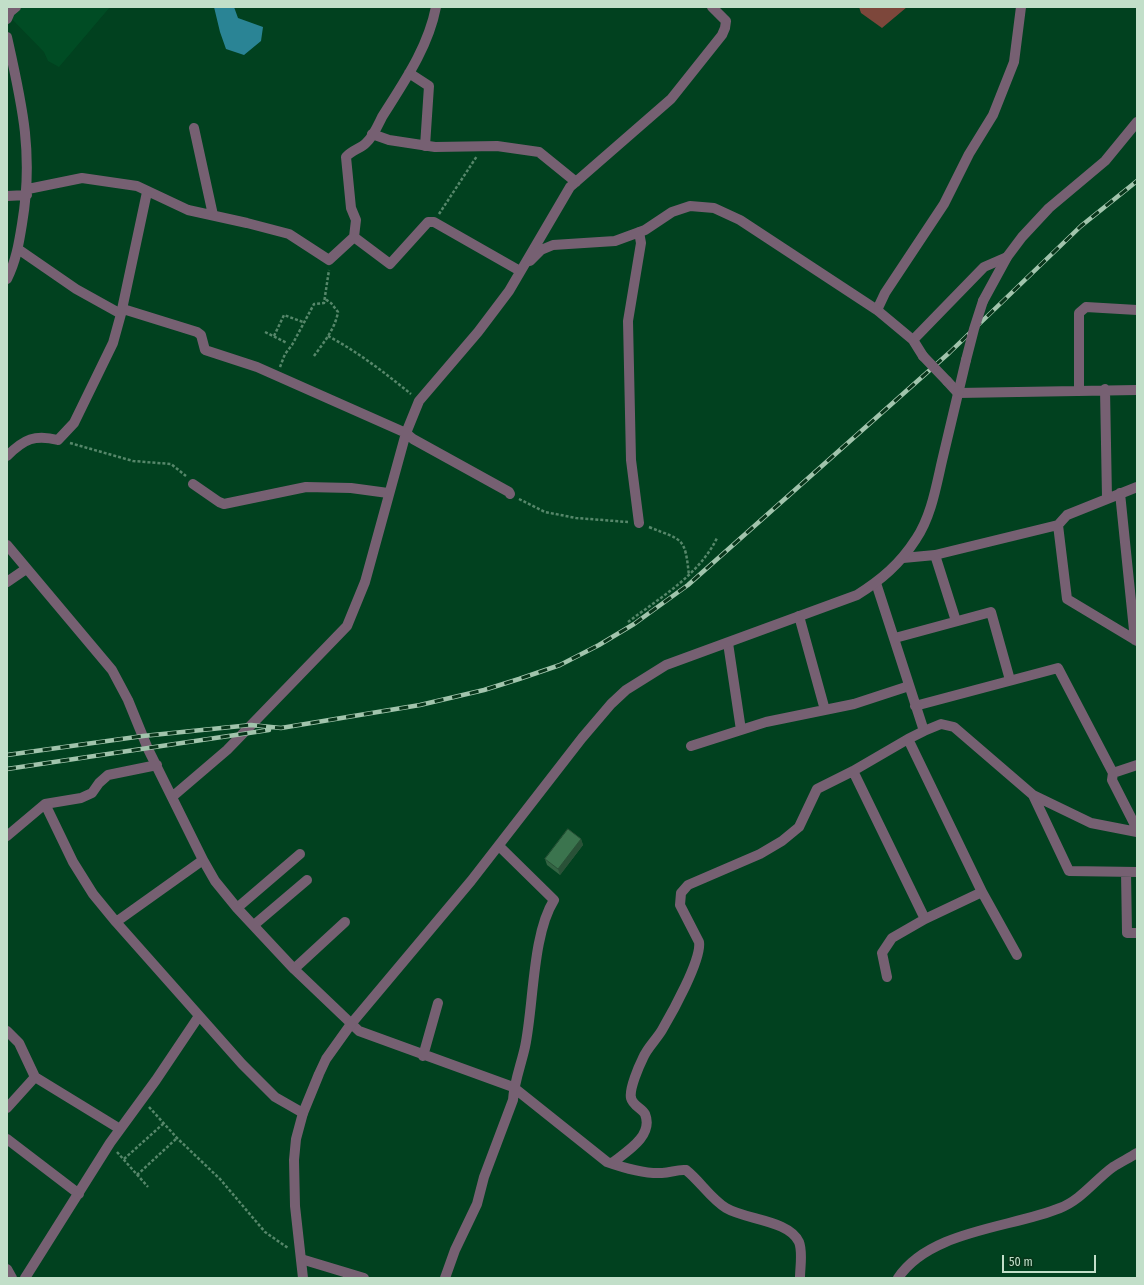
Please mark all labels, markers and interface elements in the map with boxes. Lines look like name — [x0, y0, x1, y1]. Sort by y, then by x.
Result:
scale bar — [1004, 1247, 1098, 1273]
text: 50 m — [1009, 1255, 1033, 1269]

